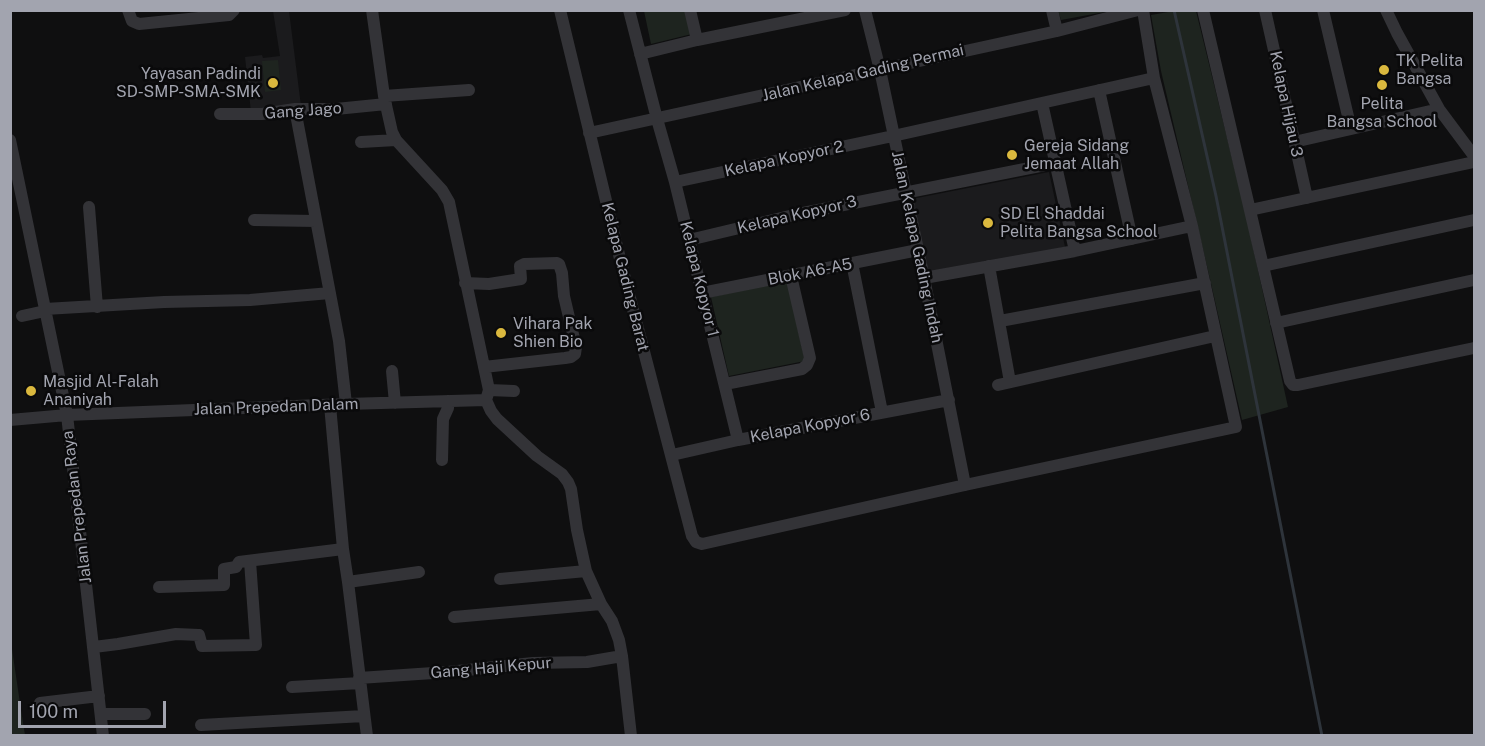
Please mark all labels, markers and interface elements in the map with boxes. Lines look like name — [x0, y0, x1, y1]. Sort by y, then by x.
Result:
street label: Jalan Kelapa Gading Permai — [760, 40, 966, 106]
street label: Kelapa Hijau 3 — [1265, 49, 1307, 159]
place label: TK Pelita Bangsa — [1396, 51, 1463, 89]
marker: TK Pelita Bangsa — [1377, 63, 1391, 77]
place label: Yayasan Padindi SD-SMP-SMA-SMK — [116, 64, 261, 102]
marker: Yayasan Padindi SD-SMP-SMA-SMK — [266, 76, 280, 90]
marker: Pelita Bangsa School — [1375, 78, 1389, 92]
place label: Pelita Bangsa School — [1327, 94, 1437, 132]
street label: Gang Jago — [264, 99, 342, 123]
place label: Gereja Sidang Jemaat Allah — [1024, 136, 1129, 174]
street label: Kelapa Kopyor 2 — [723, 137, 845, 181]
marker: Gereja Sidang Jemaat Allah — [1005, 148, 1019, 162]
street label: Jalan Kelapa Gading Indah — [887, 149, 947, 345]
street label: Kelapa Kopyor 3 — [735, 192, 859, 238]
street label: Kelapa Gading Barat — [597, 200, 653, 354]
place label: SD El Shaddai Pelita Bangsa School — [1000, 204, 1158, 242]
marker: SD El Shaddai Pelita Bangsa School — [981, 216, 995, 230]
street label: Kelapa Kopyor 1 — [675, 219, 723, 339]
street label: Blok A6-A5 — [766, 254, 854, 290]
place label: Vihara Pak Shien Bio — [513, 314, 592, 352]
marker: Vihara Pak Shien Bio — [494, 326, 508, 340]
place label: Masjid Al-Falah Ananiyah — [43, 372, 159, 410]
marker: Masjid Al-Falah Ananiyah — [24, 384, 38, 398]
street label: Jalan Prepedan Dalam — [193, 395, 359, 419]
street label: Kelapa Kopyor 6 — [748, 405, 872, 447]
street label: Jalan Prepedan Raya — [58, 430, 96, 584]
street label: Gang Haji Kepur — [430, 653, 552, 683]
scale bar — [21, 689, 170, 727]
text: 100 m — [29, 701, 78, 722]

